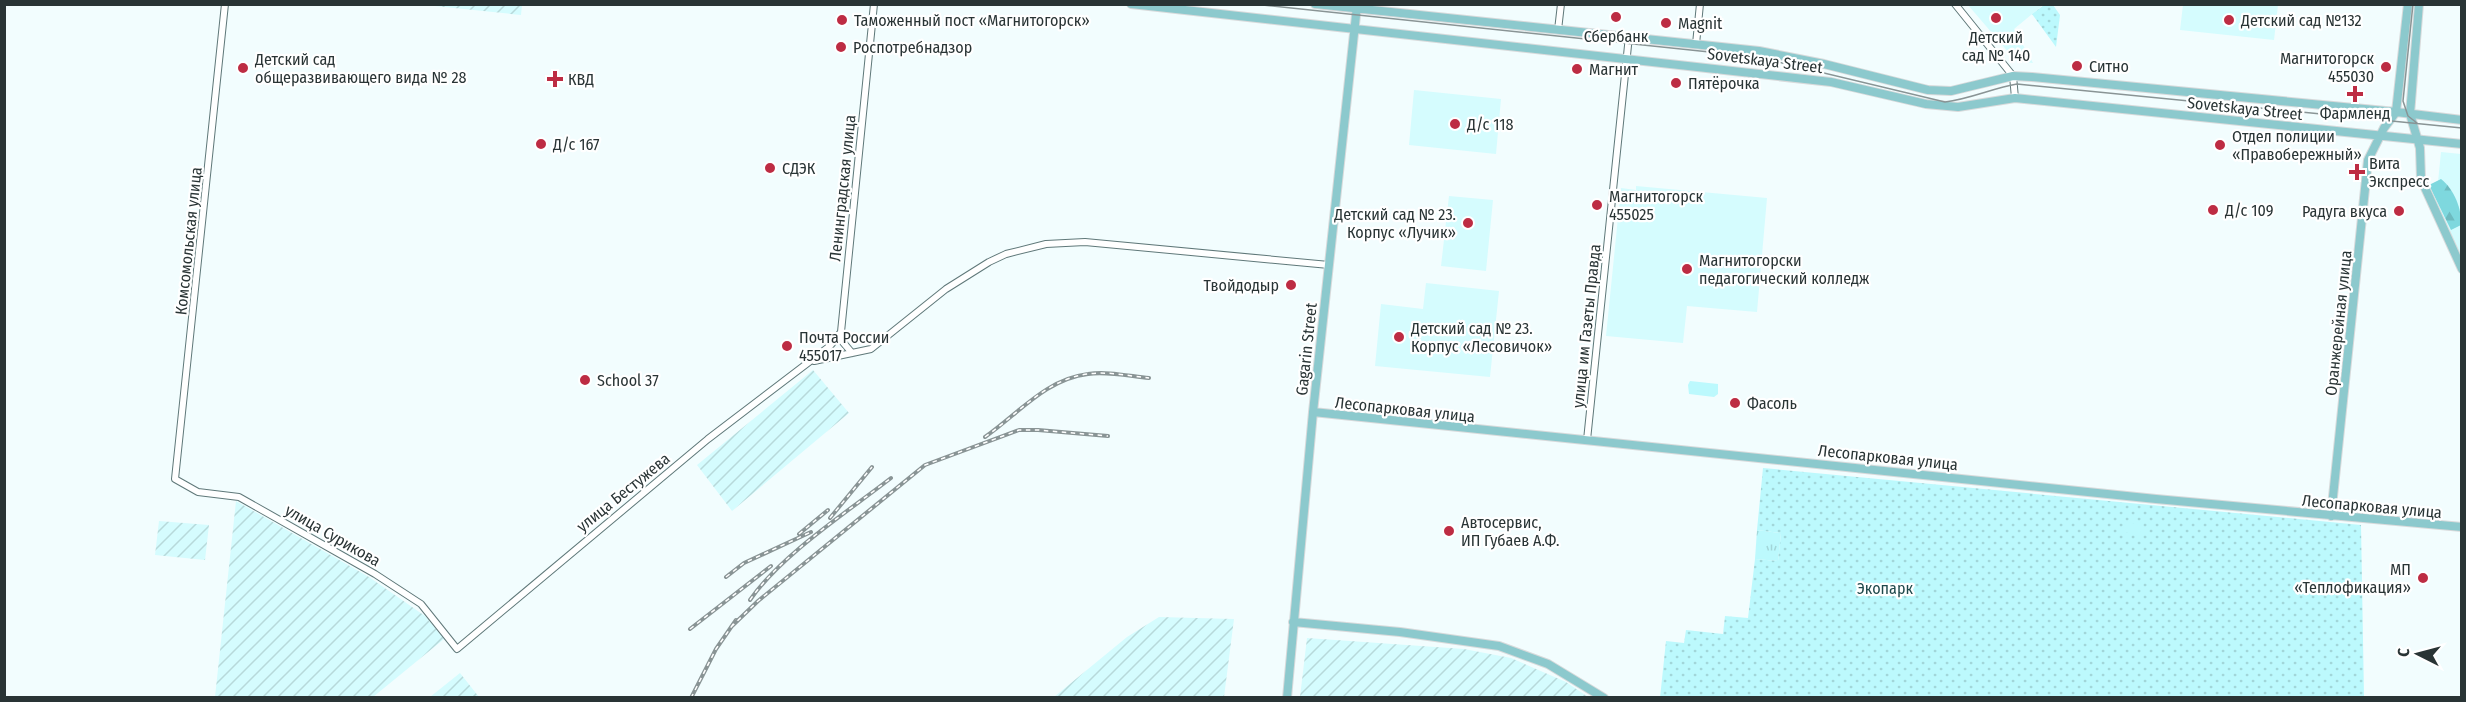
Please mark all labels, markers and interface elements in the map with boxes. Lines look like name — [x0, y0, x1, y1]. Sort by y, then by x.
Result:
marker: Сбербанк — [1609, 10, 1623, 24]
place label: Таможенный пост «Магнитогорск» — [854, 11, 1090, 30]
marker: Детский сад № 140 — [1989, 11, 2003, 25]
place label: Детский сад №132 — [2240, 11, 2362, 30]
marker: Таможенный пост «Магнитогорск» — [835, 13, 849, 27]
marker: Детский сад №132 — [2222, 13, 2236, 27]
place label: Magnit — [1678, 14, 1723, 33]
marker: Magnit — [1659, 16, 1673, 30]
place label: Сбербанк — [1584, 27, 1649, 46]
place label: Детский сад № 140 — [1962, 28, 2030, 65]
place label: Роспотребнадзор — [853, 38, 972, 57]
marker: Роспотребнадзор — [834, 40, 848, 54]
street label: Sovetskaya Street — [1706, 44, 1824, 77]
place label: Магнитогорск 455030 — [2280, 49, 2374, 86]
place label: Детский сад общеразвивающего вида № 28 — [254, 50, 466, 87]
place label: Ситно — [2089, 57, 2129, 76]
marker: Ситно — [2070, 59, 2084, 73]
place label: Магнит — [1589, 60, 1639, 79]
marker: Магнитогорск 455030 — [2379, 60, 2393, 74]
marker: Детский сад общеразвивающего вида № 28 — [236, 61, 250, 75]
marker: Магнит — [1570, 62, 1584, 76]
marker: КВД — [546, 70, 564, 88]
place label: КВД — [568, 70, 594, 89]
place label: Пятёрочка — [1688, 74, 1760, 93]
marker: Пятёрочка — [1669, 76, 1683, 90]
marker: Фармленд — [2348, 87, 2362, 101]
street label: Sovetskaya Street — [2186, 93, 2304, 124]
place label: Фармленд — [2320, 104, 2390, 123]
street label: Ленинградская улица — [825, 114, 860, 262]
place label: Д/с 118 — [1466, 115, 1513, 134]
marker: Д/с 118 — [1448, 117, 1462, 131]
place label: Отдел полиции «Правобережный» — [2232, 127, 2362, 164]
place label: Д/с 167 — [552, 135, 600, 154]
marker: Д/с 167 — [534, 137, 548, 151]
marker: Отдел полиции «Правобережный» — [2213, 138, 2227, 152]
place label: Вита Экспресс — [2369, 154, 2429, 191]
place label: СДЭК — [782, 159, 816, 178]
marker: СДЭК — [763, 161, 777, 175]
marker: Вита Экспресс — [2350, 165, 2364, 179]
street label: Комсомольская улица — [171, 166, 206, 316]
place label: Магнитогорск 455025 — [1609, 187, 1704, 224]
marker: Магнитогорск 455025 — [1590, 198, 1604, 212]
place label: Д/с 109 — [2224, 201, 2274, 220]
place label: Радуга вкуса — [2302, 202, 2387, 221]
marker: Д/с 109 — [2206, 203, 2220, 217]
marker: Радуга вкуса — [2392, 204, 2406, 218]
place label: Детский сад № 23. Корпус «Лучик» — [1333, 205, 1456, 242]
marker: Детский сад № 23. Корпус «Лучик» — [1461, 216, 1475, 230]
street label: улица им Газеты Правда — [1568, 243, 1605, 409]
street label: Оранжерейная улица — [2321, 249, 2356, 397]
place label: Магнитогорски педагогический колледж — [1699, 251, 1870, 288]
marker: Магнитогорски педагогический колледж — [1680, 262, 1694, 276]
place label: Твойдодыр — [1204, 276, 1279, 295]
marker: Твойдодыр — [1284, 278, 1298, 292]
street label: Gagarin Street — [1292, 301, 1321, 396]
place label: Детский сад № 23. Корпус «Лесовичок» — [1410, 319, 1552, 356]
place label: Почта России 455017 — [799, 328, 889, 365]
marker: Детский сад № 23. Корпус «Лесовичок» — [1392, 330, 1406, 344]
marker: Почта России 455017 — [780, 339, 794, 353]
place label: School 37 — [597, 371, 659, 390]
marker: School 37 — [578, 373, 592, 387]
street label: Лесопарковая улица — [1334, 393, 1476, 426]
place label: Фасоль — [1747, 394, 1797, 413]
marker: Фасоль — [1728, 396, 1742, 410]
street label: Лесопарковая улица — [1817, 441, 1959, 474]
street label: улица Бестужева — [573, 449, 674, 536]
street label: Лесопарковая улица — [2301, 491, 2443, 522]
street label: улица Сурикова — [282, 500, 384, 570]
place label: Автосервис, ИП Губаев А.Ф. — [1461, 513, 1559, 550]
marker: Автосервис, ИП Губаев А.Ф. — [1442, 524, 1456, 538]
place label: МП «Теплофикация» — [2294, 560, 2411, 597]
marker: МП «Теплофикация» — [2416, 571, 2430, 585]
park label: Экопарк — [1857, 579, 1913, 598]
north arrow — [2388, 624, 2448, 684]
text: С — [2394, 647, 2414, 658]

